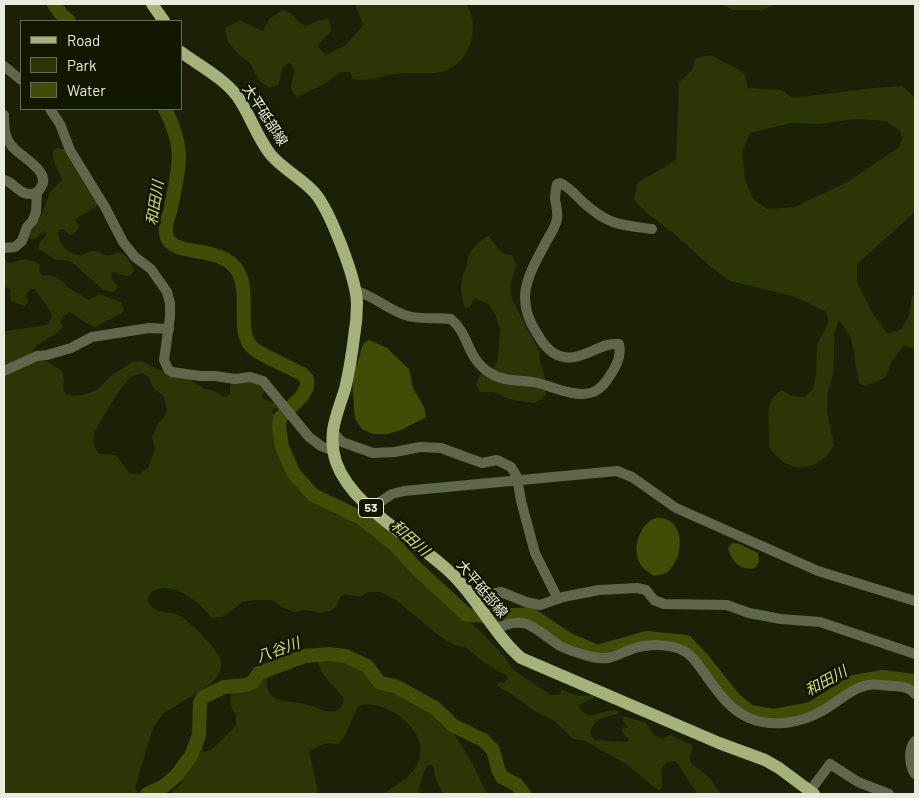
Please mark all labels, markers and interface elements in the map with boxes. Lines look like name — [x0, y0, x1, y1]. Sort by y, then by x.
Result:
legend — [20, 20, 182, 110]
text: Road — [67, 31, 100, 49]
text: Park — [67, 56, 96, 74]
text: Water — [67, 81, 106, 99]
street label: 大平砥部線 — [239, 81, 291, 149]
water label: 和田川 — [143, 179, 167, 227]
road number: 53 — [358, 498, 384, 518]
water label: 和田川 — [387, 516, 433, 560]
street label: 大平砥部線 — [453, 557, 511, 621]
water label: 八谷川 — [254, 634, 302, 666]
water label: 和田川 — [802, 662, 850, 700]

